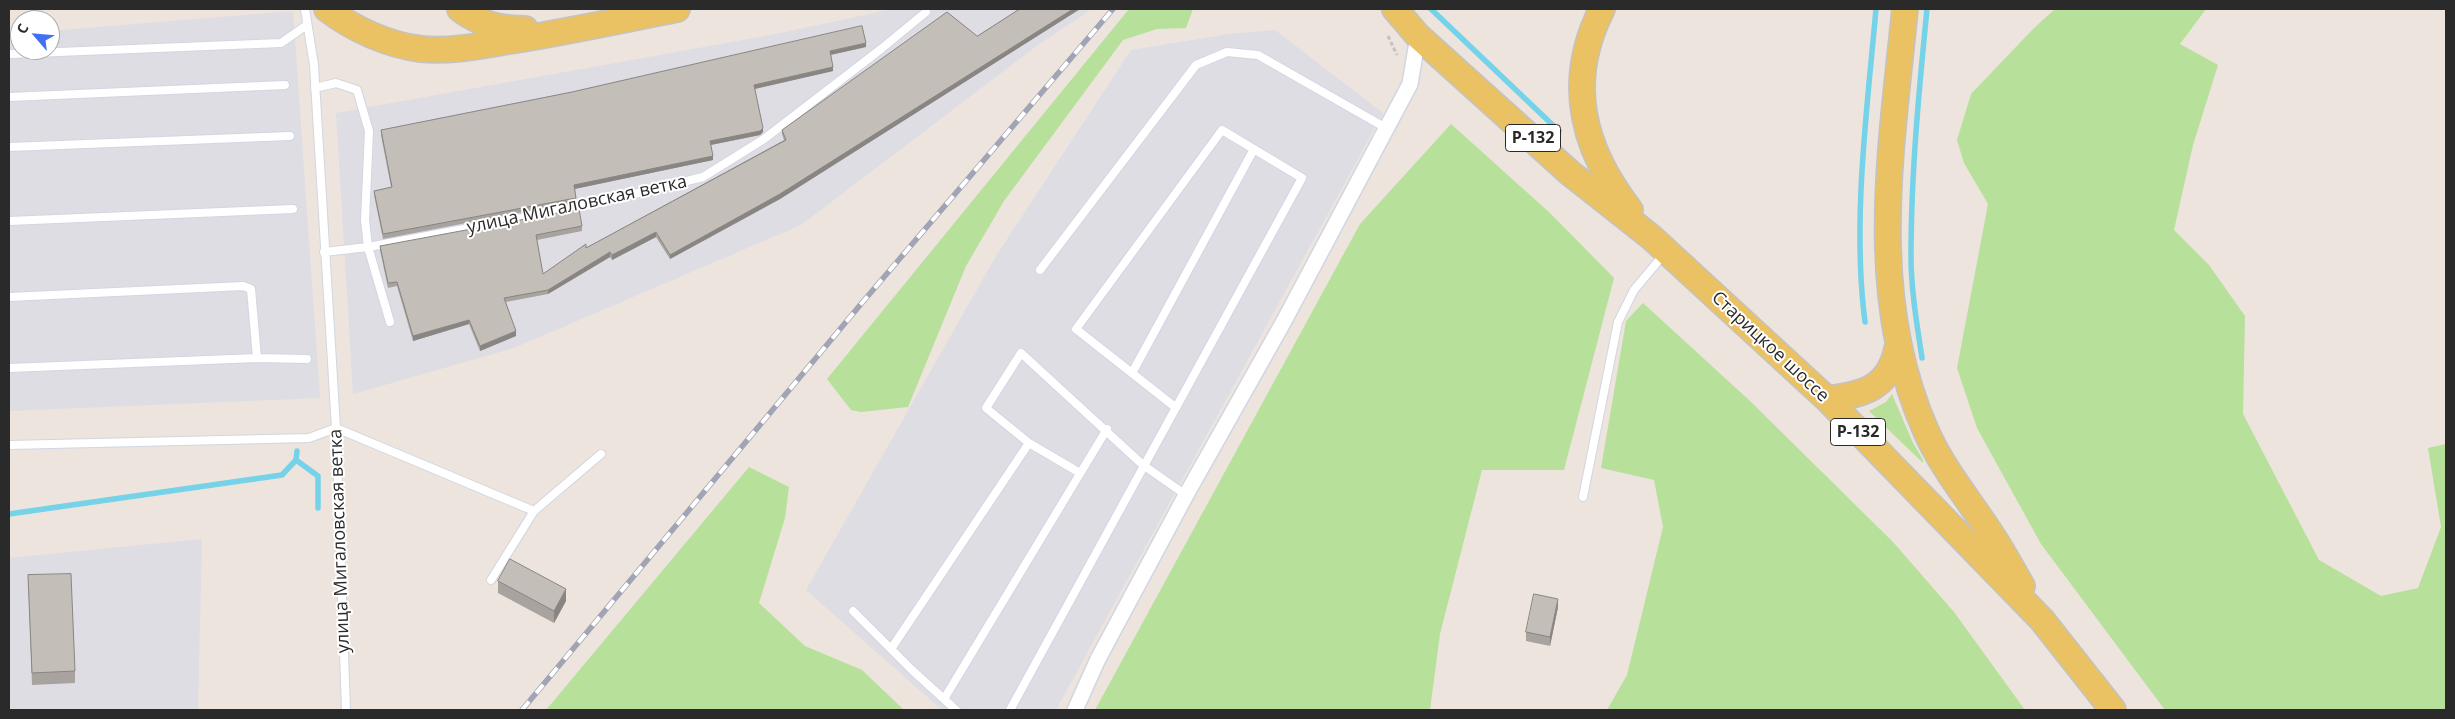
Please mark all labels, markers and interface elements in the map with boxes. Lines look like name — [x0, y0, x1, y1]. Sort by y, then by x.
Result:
north arrow — [10, 10, 60, 60]
text: С — [12, 20, 33, 37]
road number: Р-132 — [1506, 125, 1560, 152]
street label: улица Мигаловская ветка — [465, 171, 689, 239]
street label: Старицкое шоссе — [1707, 287, 1833, 407]
road number: Р-132 — [1830, 418, 1886, 446]
street label: улица Мигаловская ветка — [325, 429, 355, 653]

